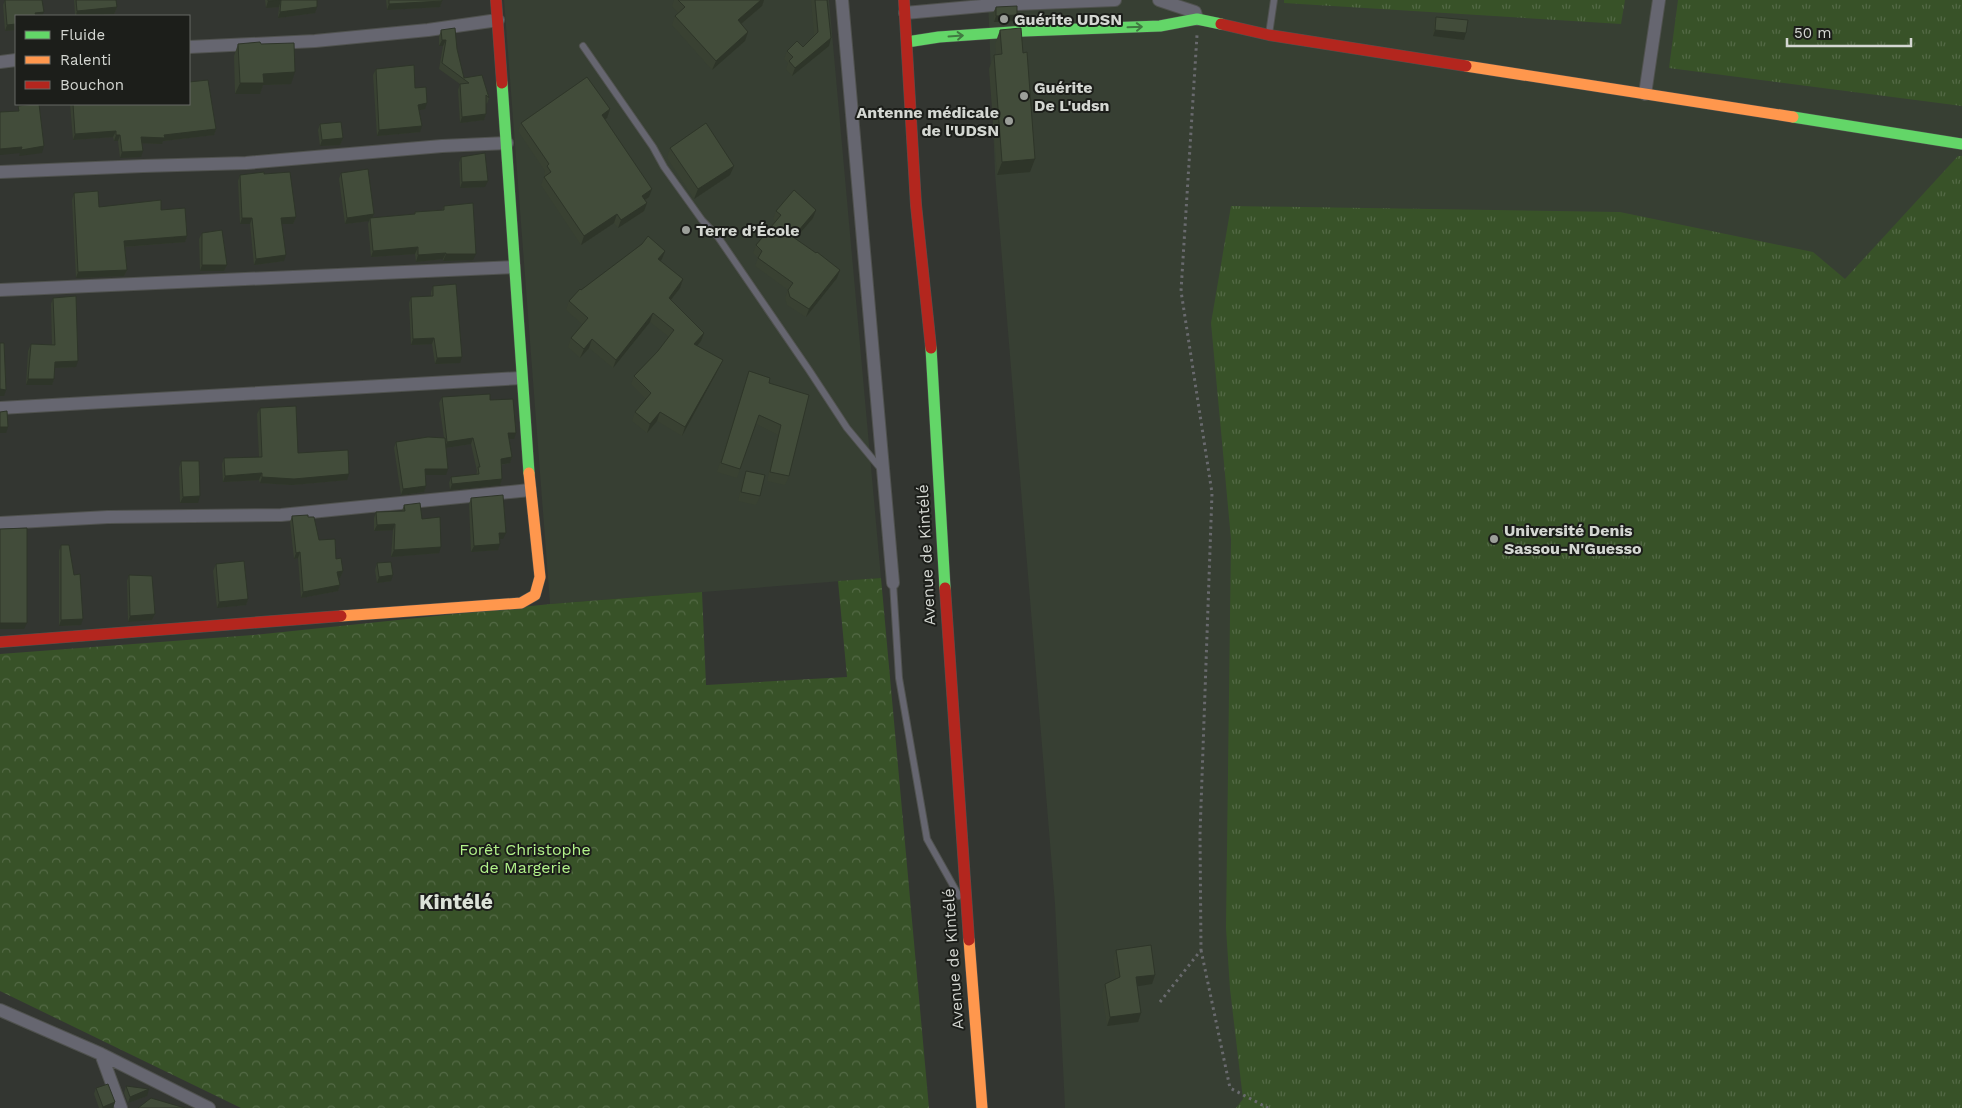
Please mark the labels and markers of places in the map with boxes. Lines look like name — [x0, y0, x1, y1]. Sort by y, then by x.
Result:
place label: Guérite UDSN — [1014, 10, 1122, 29]
marker: Guérite UDSN — [998, 13, 1010, 25]
place label: Guérite De L'udsn — [1034, 78, 1110, 115]
marker: Guérite De L'udsn — [1018, 90, 1030, 102]
place label: Antenne médicale de l'UDSN — [857, 103, 999, 140]
marker: Antenne médicale de l'UDSN — [1003, 115, 1015, 127]
place label: Terre d’École — [696, 221, 800, 240]
marker: Terre d’École — [680, 224, 692, 236]
place label: Université Denis Sassou-N'Guesso — [1504, 521, 1642, 558]
marker: Université Denis Sassou-N'Guesso — [1488, 533, 1500, 545]

